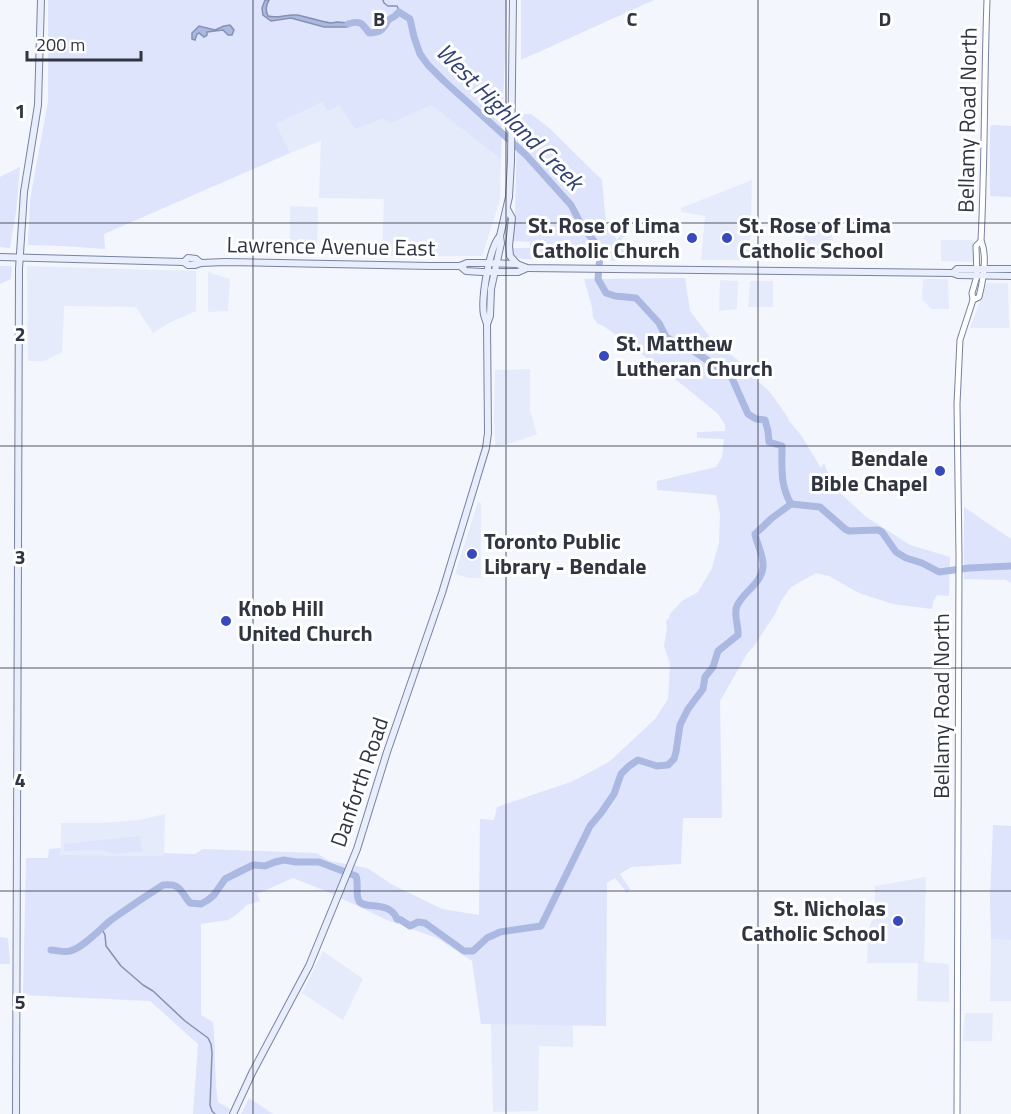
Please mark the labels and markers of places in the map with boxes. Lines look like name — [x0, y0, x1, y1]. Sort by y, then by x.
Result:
place label: St. Rose of Lima Catholic Church — [528, 208, 680, 267]
place label: St. Rose of Lima Catholic School — [739, 208, 891, 267]
marker: St. Rose of Lima Catholic Church — [685, 231, 699, 245]
marker: St. Rose of Lima Catholic School — [720, 231, 734, 245]
place label: St. Matthew Lutheran Church — [616, 326, 773, 385]
marker: St. Matthew Lutheran Church — [597, 349, 611, 363]
place label: Bendale Bible Chapel — [810, 441, 928, 500]
marker: Bendale Bible Chapel — [933, 464, 947, 478]
place label: Toronto Public Library - Bendale — [484, 524, 647, 583]
marker: Toronto Public Library - Bendale — [465, 547, 479, 561]
place label: Knob Hill United Church — [238, 591, 373, 650]
marker: Knob Hill United Church — [219, 614, 233, 628]
place label: St. Nicholas Catholic School — [741, 891, 886, 950]
marker: St. Nicholas Catholic School — [891, 914, 905, 928]

